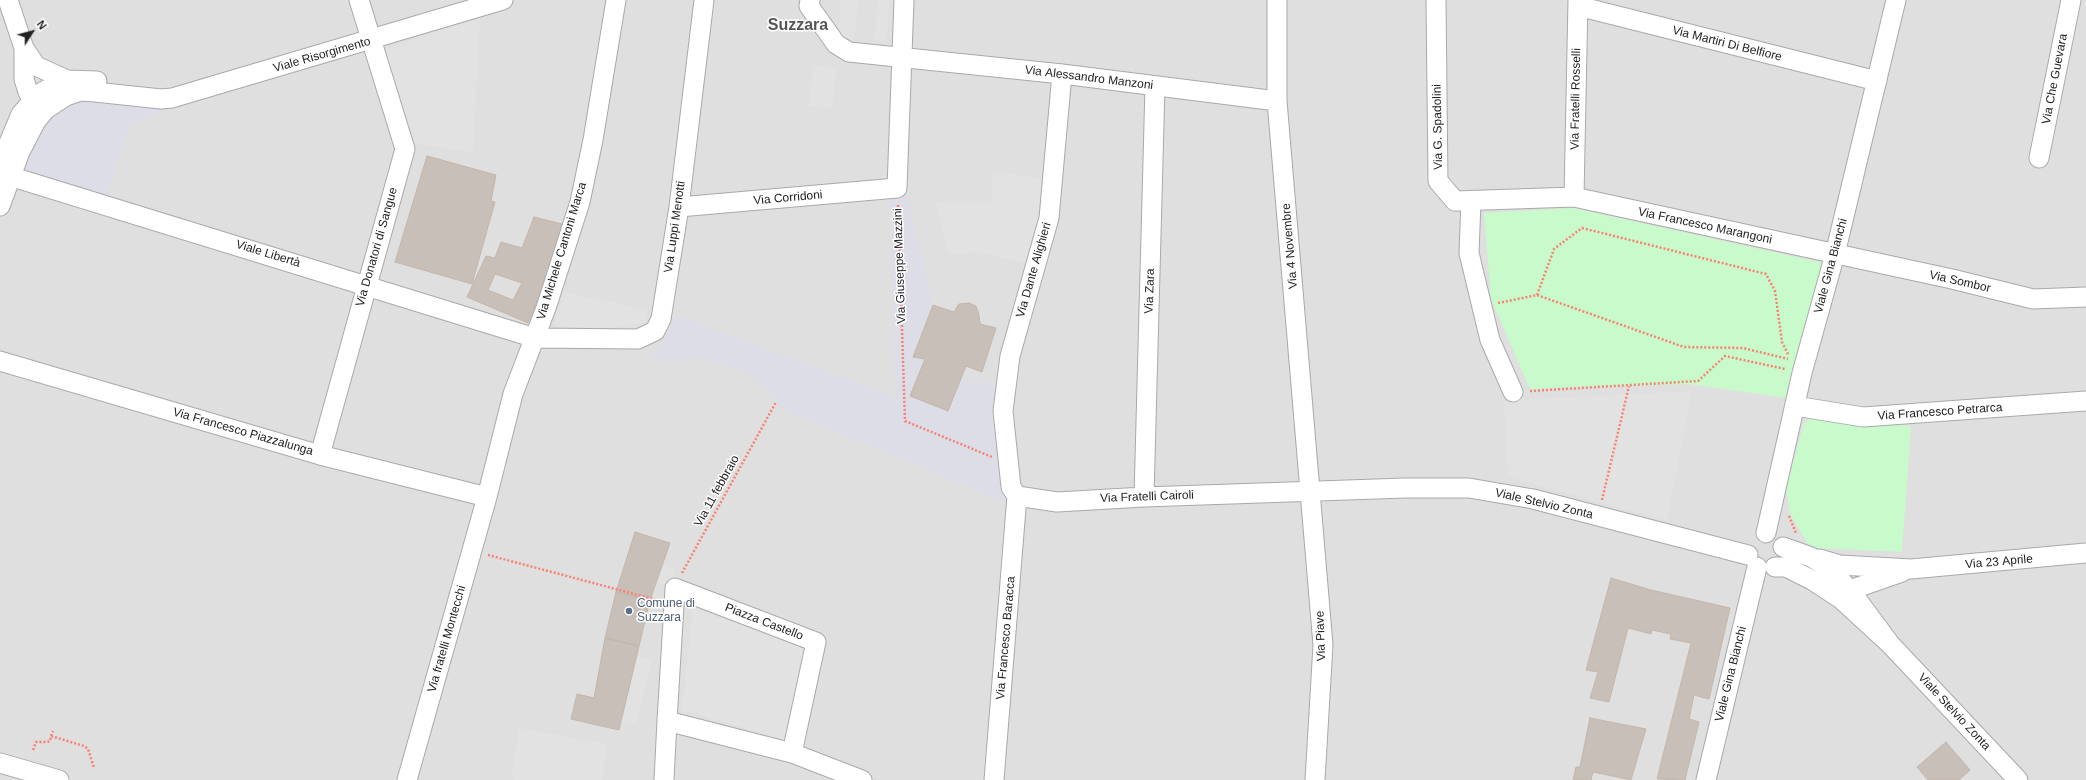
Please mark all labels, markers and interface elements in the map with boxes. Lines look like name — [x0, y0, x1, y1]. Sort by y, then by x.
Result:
north arrow — [12, 12, 52, 52]
district label: Suzzara — [768, 16, 828, 36]
text: N — [35, 18, 49, 32]
street label: Via Martiri Di Belfiore — [1671, 23, 1783, 65]
street label: Via Che Guevara — [2039, 33, 2071, 125]
street label: Viale Risorgimento — [272, 34, 372, 76]
street label: Via Fratelli Rosselli — [1568, 48, 1584, 150]
street label: Via Alessandro Manzoni — [1024, 63, 1154, 93]
street label: Via G. Spadolini — [1430, 84, 1446, 170]
street label: Via Michele Cantoni Marca — [534, 180, 590, 322]
street label: Via Luppi Menotti — [661, 180, 689, 274]
street label: Via Donatori di Sangue — [353, 186, 401, 308]
street label: Via Corridoni — [753, 188, 823, 208]
street label: Via 4 Novembre — [1279, 203, 1301, 289]
street label: Via Francesco Marangoni — [1637, 205, 1773, 247]
street label: Via Giuseppe Mazzini — [891, 208, 909, 324]
street label: Viale Gina Bianchi — [1811, 217, 1851, 315]
street label: Via Dante Alighieri — [1014, 221, 1054, 319]
street label: Viale Libertà — [234, 237, 302, 271]
street label: Via Zara — [1142, 268, 1158, 314]
street label: Via Sombor — [1928, 268, 1992, 296]
street label: Via Francesco Petrarca — [1877, 400, 2003, 424]
street label: Via Francesco Piazzalunga — [171, 405, 315, 459]
street label: Via 11 febbraio — [691, 453, 743, 529]
street label: Viale Stelvio Zonta — [1494, 486, 1594, 522]
street label: Via Fratelli Cairoli — [1100, 488, 1194, 506]
street label: Via 23 Aprile — [1965, 552, 2033, 572]
street label: Via Francesco Baracca — [993, 576, 1019, 700]
street label: Via fratelli Montecchi — [425, 584, 469, 694]
place label: Comune di Suzzara — [637, 597, 695, 625]
street label: Piazza Castello — [723, 600, 805, 644]
marker: Comune di Suzzara — [624, 606, 634, 616]
street label: Via Piave — [1313, 611, 1329, 661]
street label: Viale Gina Bianchi — [1712, 625, 1750, 723]
street label: Viale Stelvio Zonta — [1915, 671, 1993, 753]

